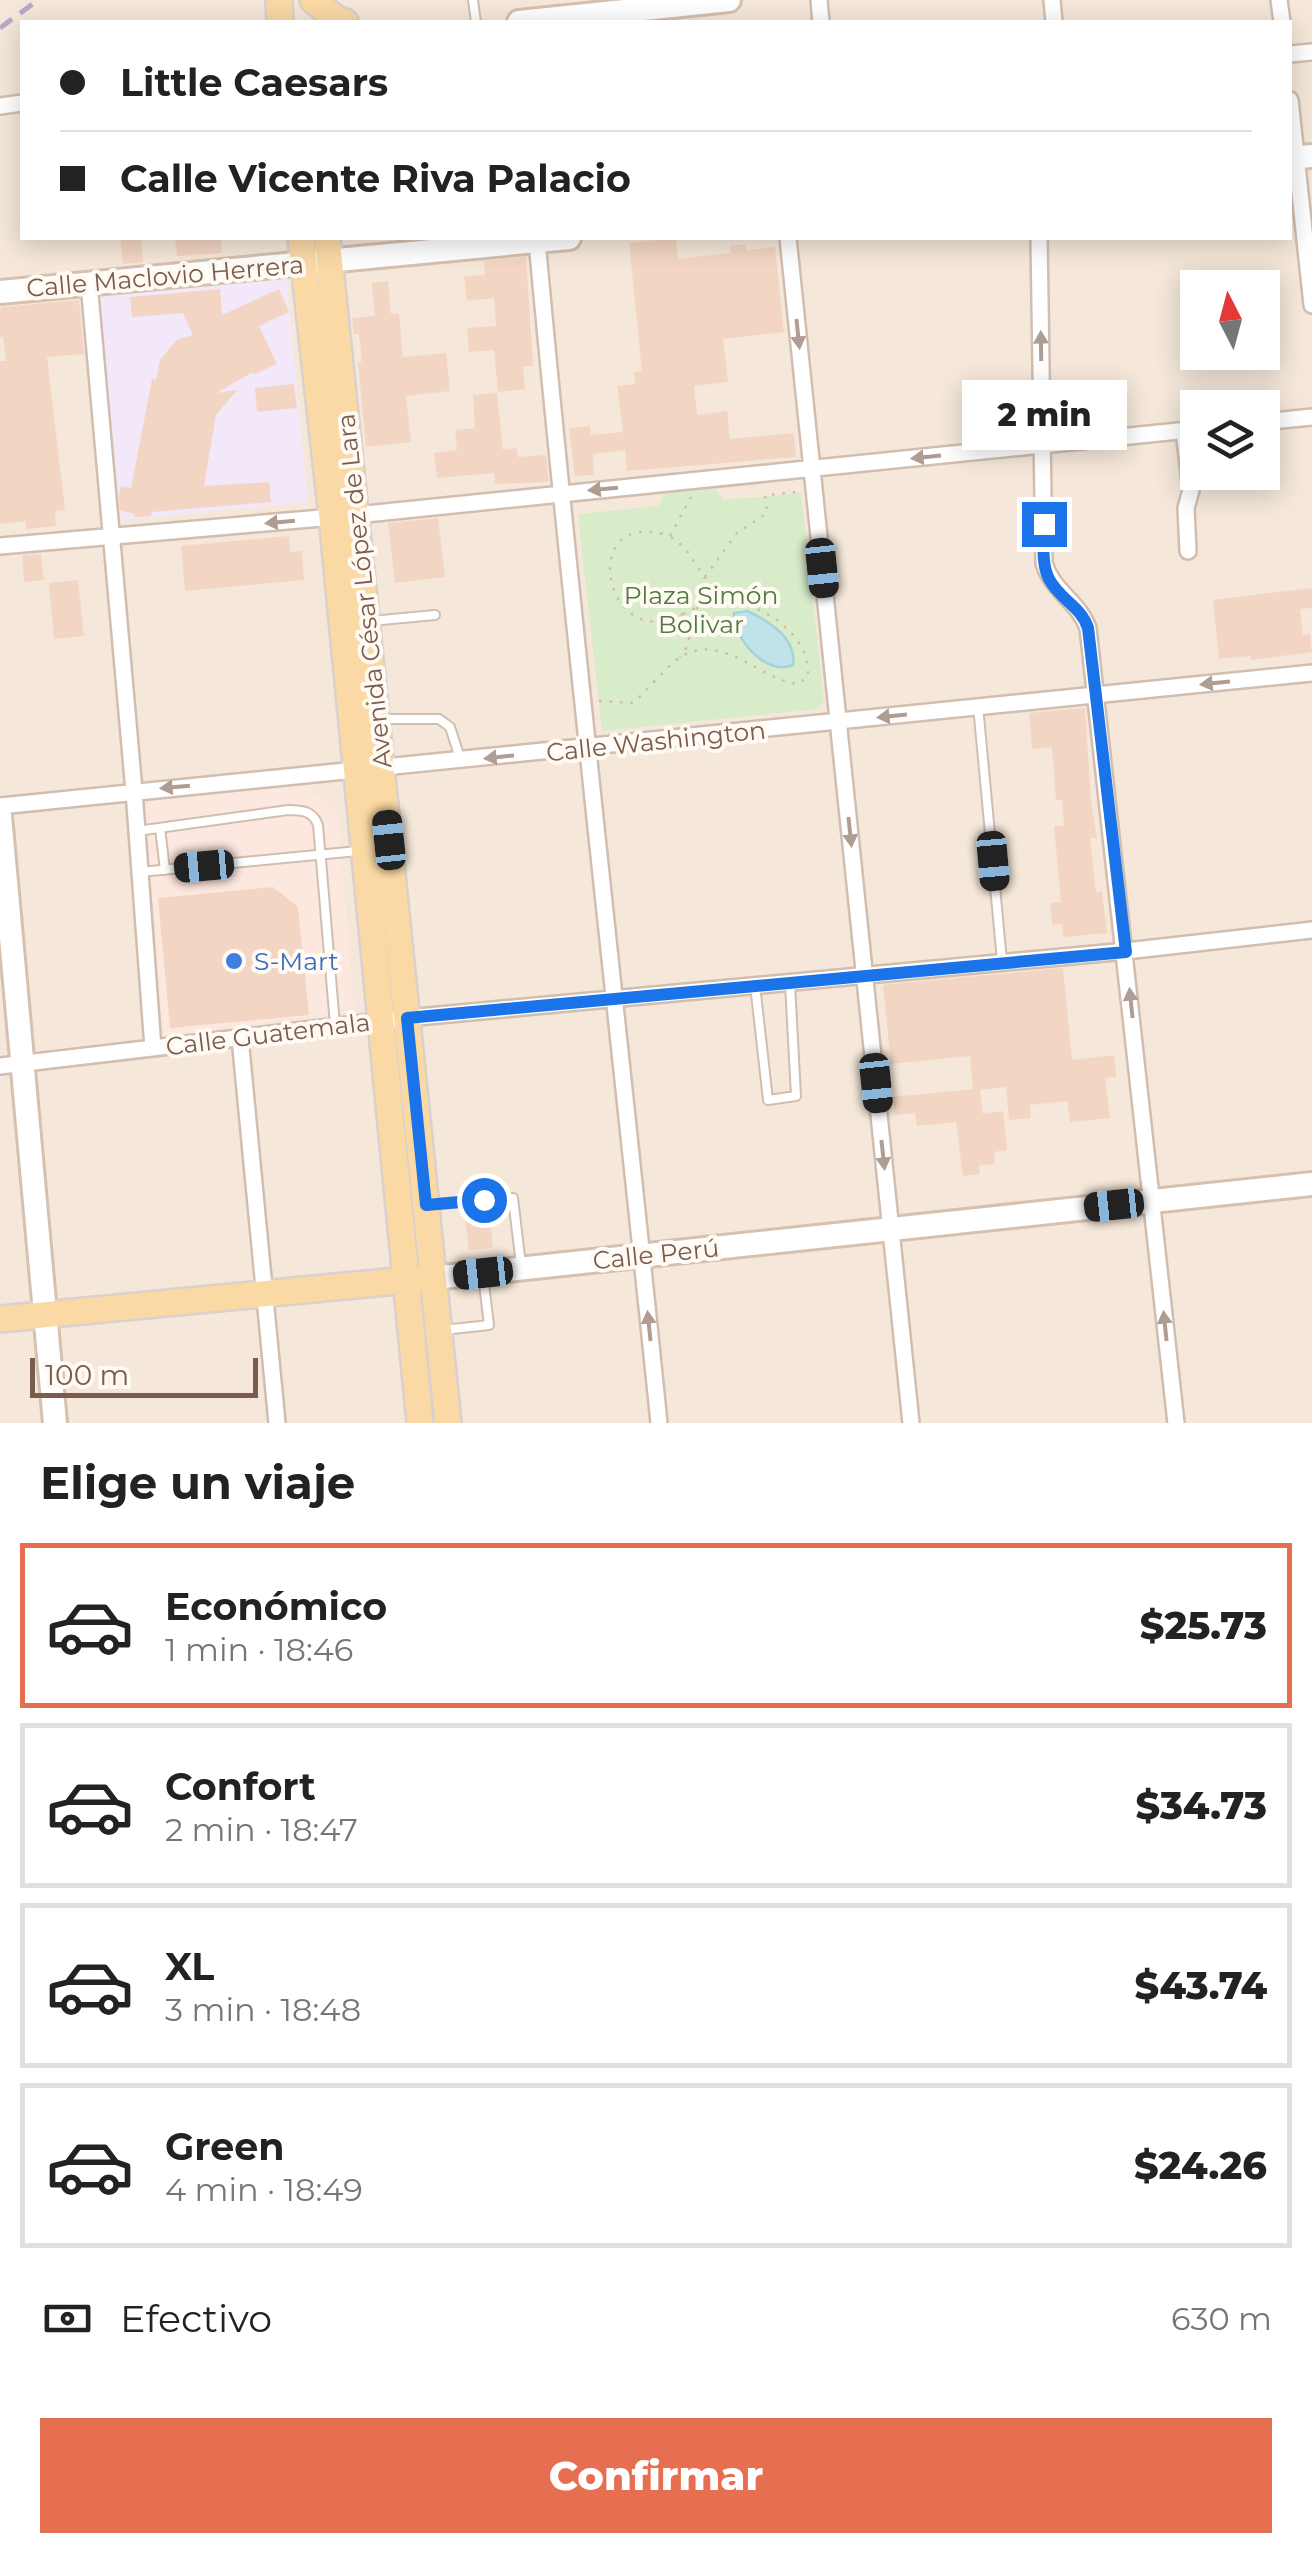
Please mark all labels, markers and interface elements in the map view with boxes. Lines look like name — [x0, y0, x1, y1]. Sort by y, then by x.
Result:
text: Little Caesars — [120, 59, 388, 106]
text: Calle Vicente Riva Palacio — [120, 155, 631, 202]
street label: Calle Maclovio Herrera — [25, 249, 305, 303]
north arrow — [1180, 270, 1280, 370]
map controls — [1180, 270, 1280, 490]
one-way arrow — [790, 319, 806, 351]
one-way arrow — [1032, 330, 1048, 362]
callout: 2 min — [962, 379, 1126, 449]
button: layers — [1180, 390, 1280, 490]
text: 2 min — [997, 395, 1092, 434]
street label: Avenida César López de Lara — [330, 412, 398, 770]
one-way arrow — [910, 449, 942, 465]
one-way arrow — [587, 481, 618, 497]
route end — [1022, 502, 1067, 547]
one-way arrow — [263, 514, 295, 530]
car — [804, 537, 840, 599]
park label: Plaza Simón Bolivar — [624, 580, 778, 639]
one-way arrow — [1199, 675, 1230, 691]
one-way arrow — [875, 708, 907, 724]
street label: Calle Washington — [545, 715, 767, 767]
one-way arrow — [482, 749, 514, 765]
one-way arrow — [159, 780, 191, 796]
car — [371, 809, 407, 871]
one-way arrow — [842, 816, 858, 848]
car — [975, 830, 1011, 892]
car — [173, 848, 235, 884]
place label: S-Mart — [254, 946, 339, 976]
marker: S-Mart — [223, 950, 245, 972]
one-way arrow — [1123, 987, 1139, 1018]
street label: Calle Guatemala — [164, 1007, 372, 1061]
car — [858, 1052, 894, 1114]
one-way arrow — [875, 1140, 891, 1172]
route start — [462, 1178, 507, 1223]
car — [1083, 1187, 1145, 1223]
street label: Calle Perú — [591, 1232, 721, 1276]
car — [452, 1255, 514, 1291]
one-way arrow — [641, 1310, 657, 1341]
one-way arrow — [1157, 1310, 1173, 1342]
scale bar — [30, 1353, 258, 1398]
text: 100 m — [45, 1358, 129, 1392]
text: Elige un viaje — [40, 1455, 355, 1510]
icon: car — [45, 1581, 135, 1671]
text: Económico — [165, 1583, 387, 1630]
text: $25.73 — [1140, 1602, 1267, 1649]
text: 1 min · 18:46 — [165, 1630, 353, 1669]
icon: car — [45, 1761, 135, 1851]
text: Confort — [165, 1763, 316, 1810]
text: $34.73 — [1135, 1782, 1267, 1829]
text: 2 min · 18:47 — [165, 1810, 358, 1849]
icon: car — [45, 1941, 135, 2031]
text: XL — [165, 1943, 214, 1990]
text: $43.74 — [1134, 1962, 1267, 2009]
text: 3 min · 18:48 — [165, 1990, 361, 2029]
icon: car — [45, 2121, 135, 2211]
text: Green — [165, 2123, 285, 2170]
text: $24.26 — [1134, 2142, 1267, 2189]
text: 4 min · 18:49 — [165, 2170, 363, 2209]
icon: cash — [40, 2291, 95, 2346]
text: Efectivo — [120, 2295, 272, 2342]
text: 630 m — [1171, 2299, 1272, 2338]
button: Confirmar — [40, 2418, 1272, 2533]

